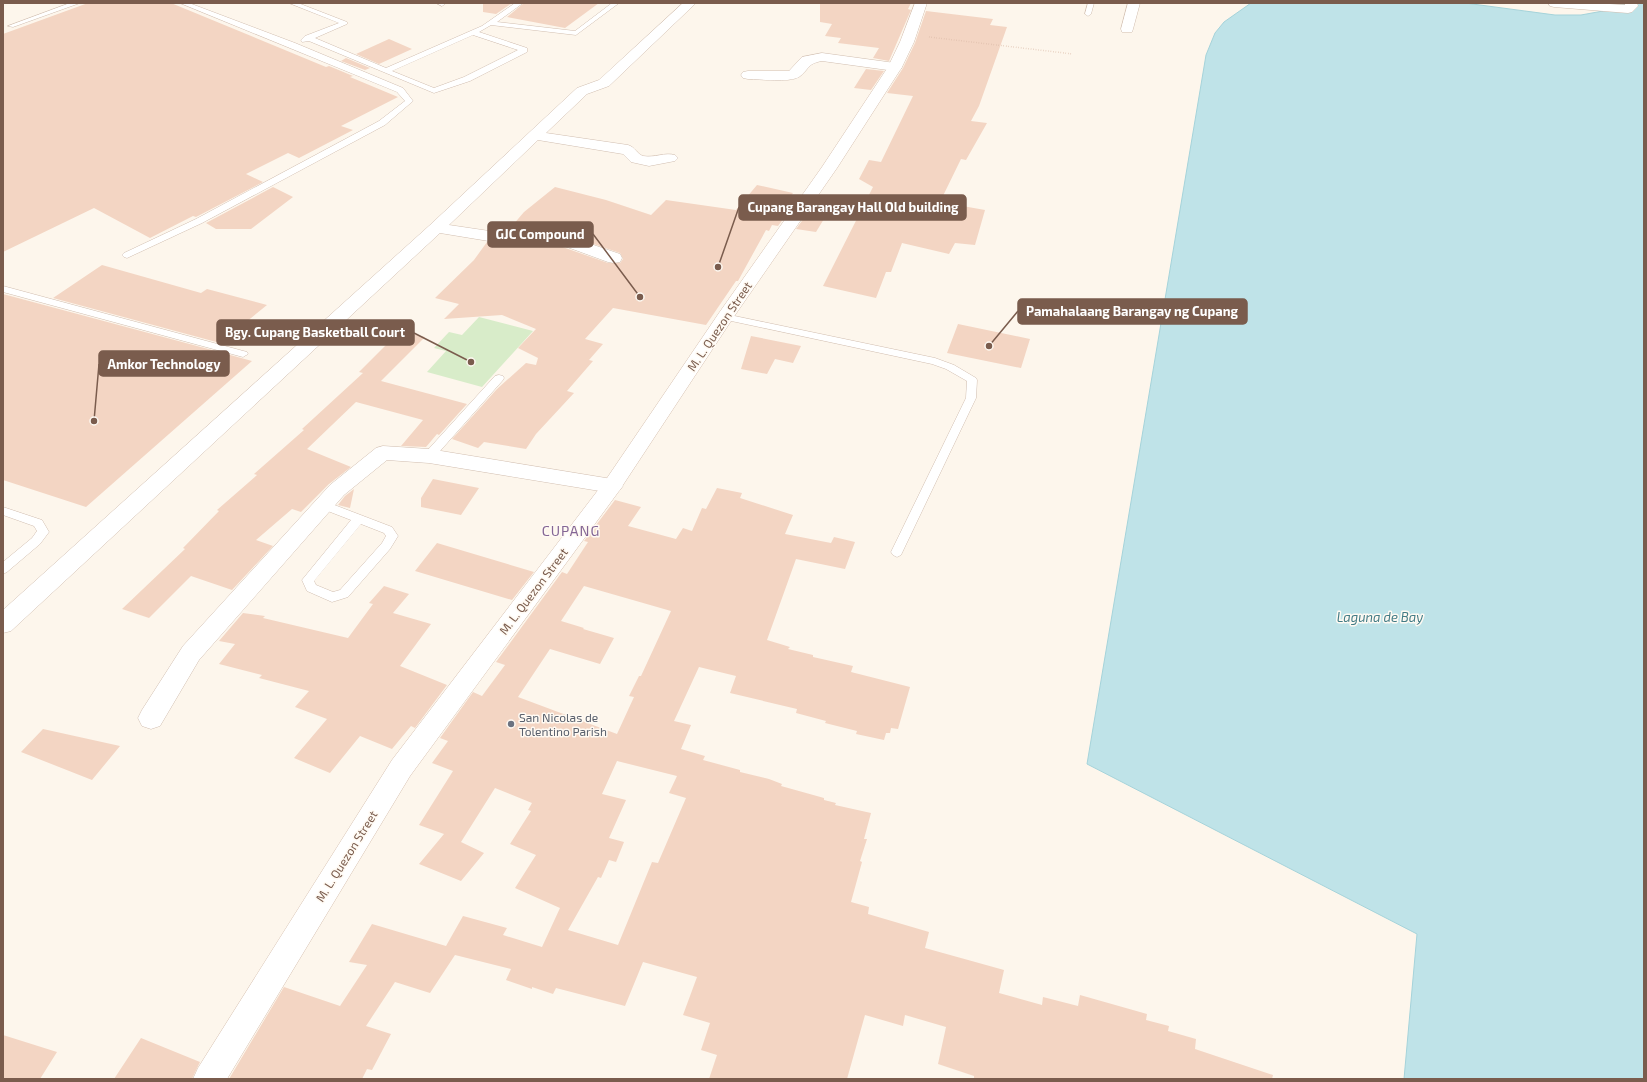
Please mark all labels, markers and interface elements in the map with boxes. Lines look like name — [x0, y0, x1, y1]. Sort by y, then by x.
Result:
callout: Cupang Barangay Hall Old building — [739, 195, 966, 220]
text: Cupang Barangay Hall Old building — [747, 199, 959, 215]
callout: GJC Compound — [488, 222, 593, 247]
text: GJC Compound — [495, 226, 585, 242]
street label: M. L. Quezon Street — [684, 278, 755, 374]
callout: Pamahalaang Barangay ng Cupang — [1018, 299, 1247, 324]
text: Pamahalaang Barangay ng Cupang — [1026, 303, 1238, 319]
callout: Bgy. Cupang Basketball Court — [217, 320, 414, 345]
text: Bgy. Cupang Basketball Court — [225, 324, 406, 340]
callout: Amkor Technology — [99, 351, 229, 376]
text: Amkor Technology — [107, 356, 221, 372]
district label: CUPANG — [542, 522, 600, 539]
street label: M. L. Quezon Street — [496, 545, 571, 638]
water label: Laguna de Bay — [1337, 609, 1423, 625]
place label: San Nicolas de Tolentino Parish — [519, 710, 607, 738]
marker: San Nicolas de Tolentino Parish — [506, 719, 516, 729]
street label: M. L. Quezon Street — [312, 808, 381, 905]

